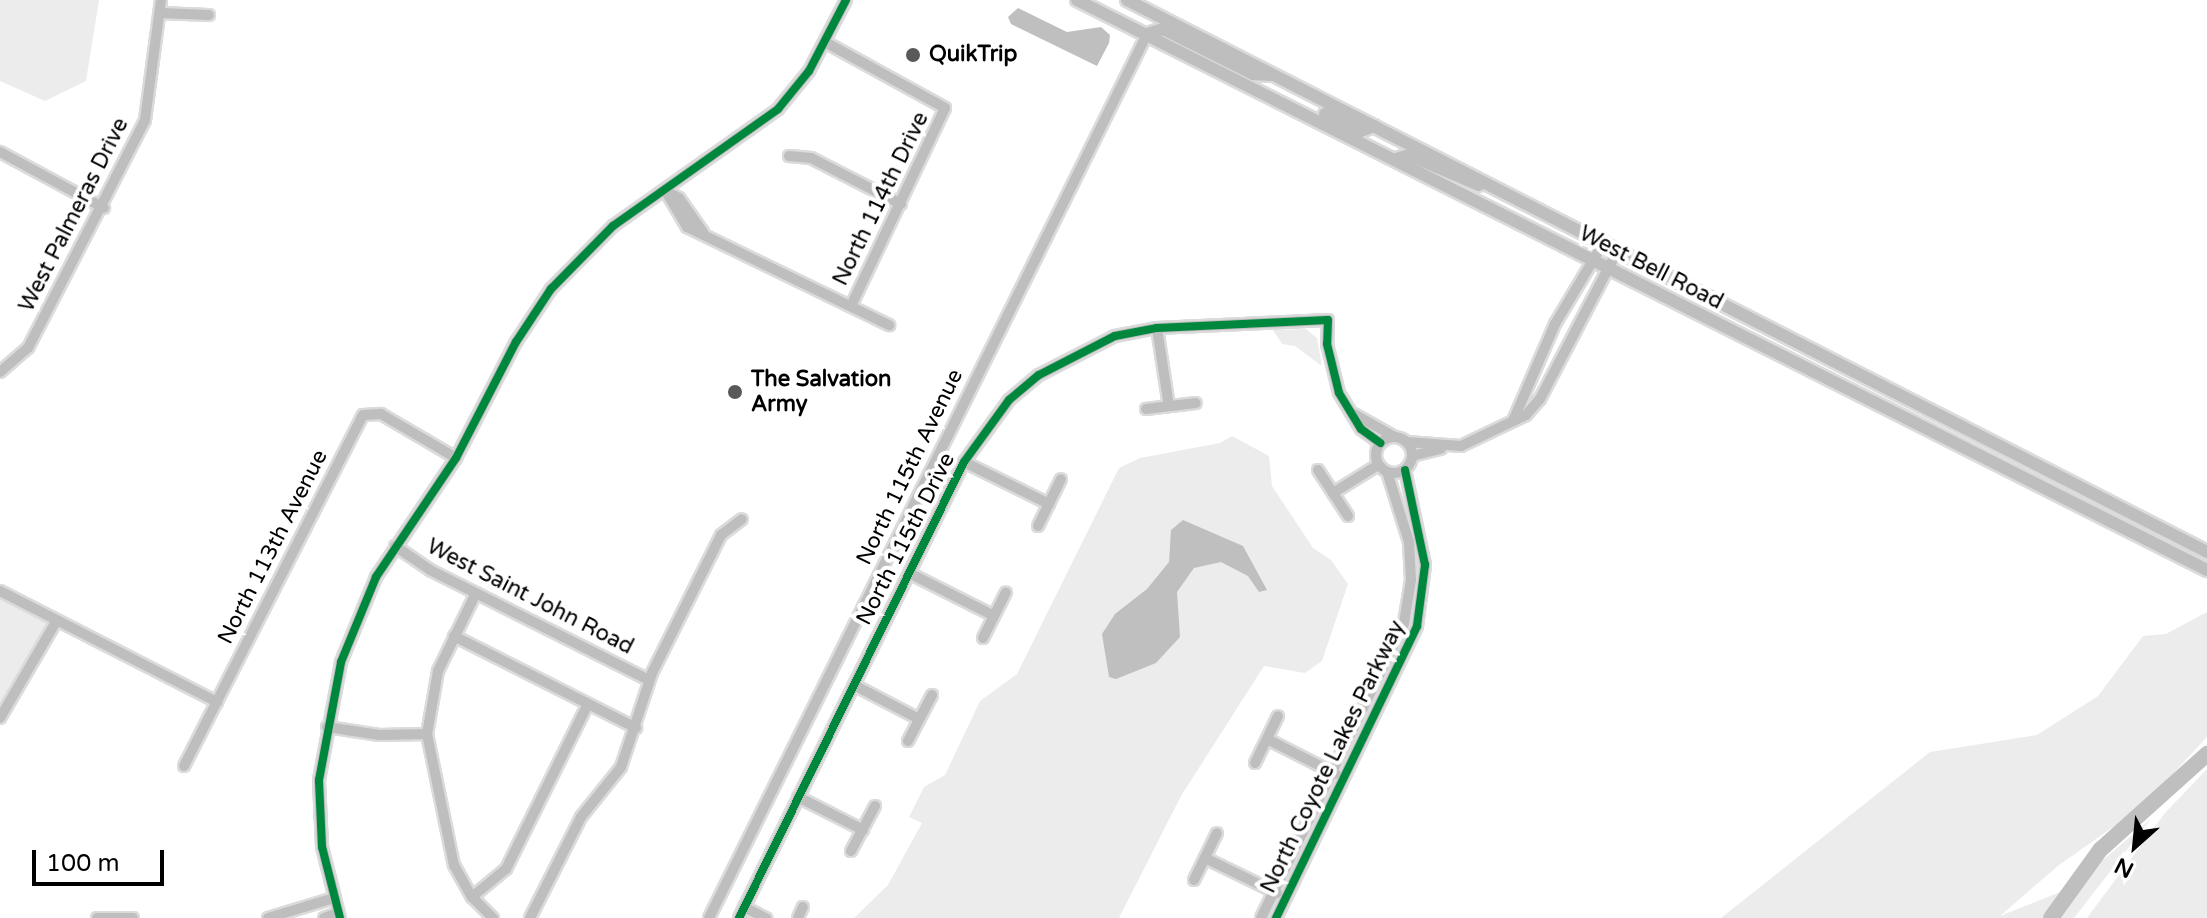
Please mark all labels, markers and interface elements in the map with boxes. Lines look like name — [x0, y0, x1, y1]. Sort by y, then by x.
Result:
place label: QuikTrip — [929, 42, 1017, 68]
marker: QuikTrip — [904, 46, 922, 64]
street label: North 114th Drive — [828, 108, 934, 290]
street label: West Palmeras Drive — [14, 114, 134, 316]
street label: West Bell Road — [1575, 220, 1727, 316]
street label: North 115th Avenue — [851, 365, 969, 569]
place label: The Salvation Army — [751, 366, 892, 418]
marker: The Salvation Army — [726, 383, 744, 401]
street label: North 113th Avenue — [213, 445, 333, 649]
street label: North 115th Drive — [851, 448, 961, 630]
street label: West Saint John Road — [422, 533, 638, 661]
street label: North Coyote Lakes Parkway — [1255, 616, 1411, 898]
north arrow — [2095, 806, 2175, 886]
scale bar — [36, 834, 168, 884]
text: 100 m — [46, 849, 120, 878]
text: N — [2110, 852, 2138, 883]

